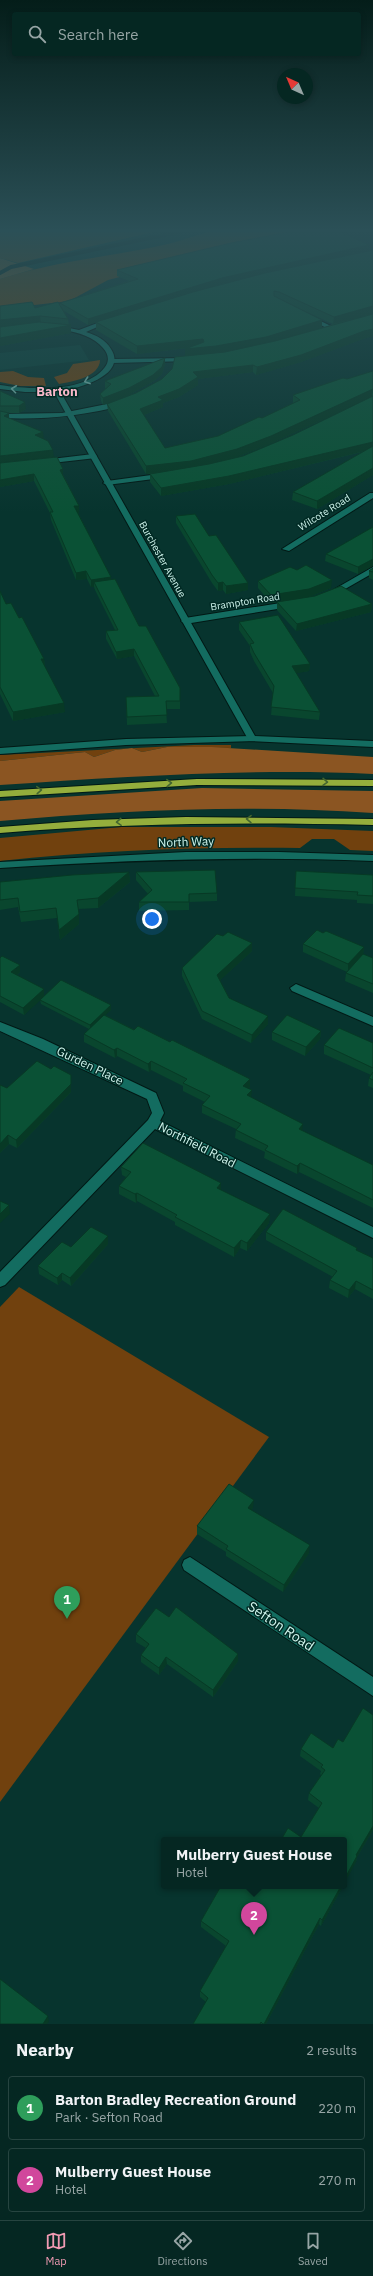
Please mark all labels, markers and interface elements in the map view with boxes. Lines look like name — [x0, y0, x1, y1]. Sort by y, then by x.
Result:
search box — [12, 12, 361, 56]
icon: search — [26, 23, 48, 45]
text: Search here — [58, 25, 138, 44]
north arrow — [277, 68, 313, 104]
one-way arrow — [84, 377, 91, 385]
district label: Barton — [36, 383, 78, 400]
one-way arrow — [11, 385, 17, 394]
street label: Wilcote Road — [296, 491, 353, 534]
street label: Burchester Avenue — [136, 519, 189, 600]
street label: Brampton Road — [209, 590, 281, 613]
one-way arrow — [322, 778, 328, 786]
one-way arrow — [166, 779, 172, 787]
one-way arrow — [36, 786, 42, 795]
one-way arrow — [246, 815, 252, 823]
one-way arrow — [116, 817, 122, 826]
street label: North Way — [158, 833, 214, 850]
your location — [142, 909, 162, 929]
street label: Gurden Place — [54, 1043, 126, 1088]
street label: Northfield Road — [156, 1119, 238, 1170]
pin: 1 — [54, 1586, 80, 1619]
street label: Sefton Road — [244, 1597, 318, 1655]
popup — [161, 1837, 347, 1889]
text: Mulberry Guest House — [176, 1845, 332, 1864]
text: Hotel — [176, 1864, 208, 1881]
pin: 2 — [241, 1902, 267, 1935]
text: Nearby — [16, 2039, 74, 2061]
text: 2 results — [306, 2042, 357, 2059]
text: Barton Bradley Recreation Ground — [55, 2090, 296, 2109]
text: 1 — [26, 2100, 34, 2117]
text: 220 m — [318, 2100, 356, 2117]
text: Park · Sefton Road — [55, 2109, 163, 2126]
text: Mulberry Guest House — [55, 2162, 211, 2181]
text: 2 — [26, 2172, 34, 2189]
text: 270 m — [318, 2172, 356, 2189]
text: Hotel — [55, 2181, 87, 2198]
tab: Map — [45, 2230, 67, 2268]
tab: Directions — [157, 2230, 208, 2268]
tab: Saved — [298, 2230, 328, 2268]

